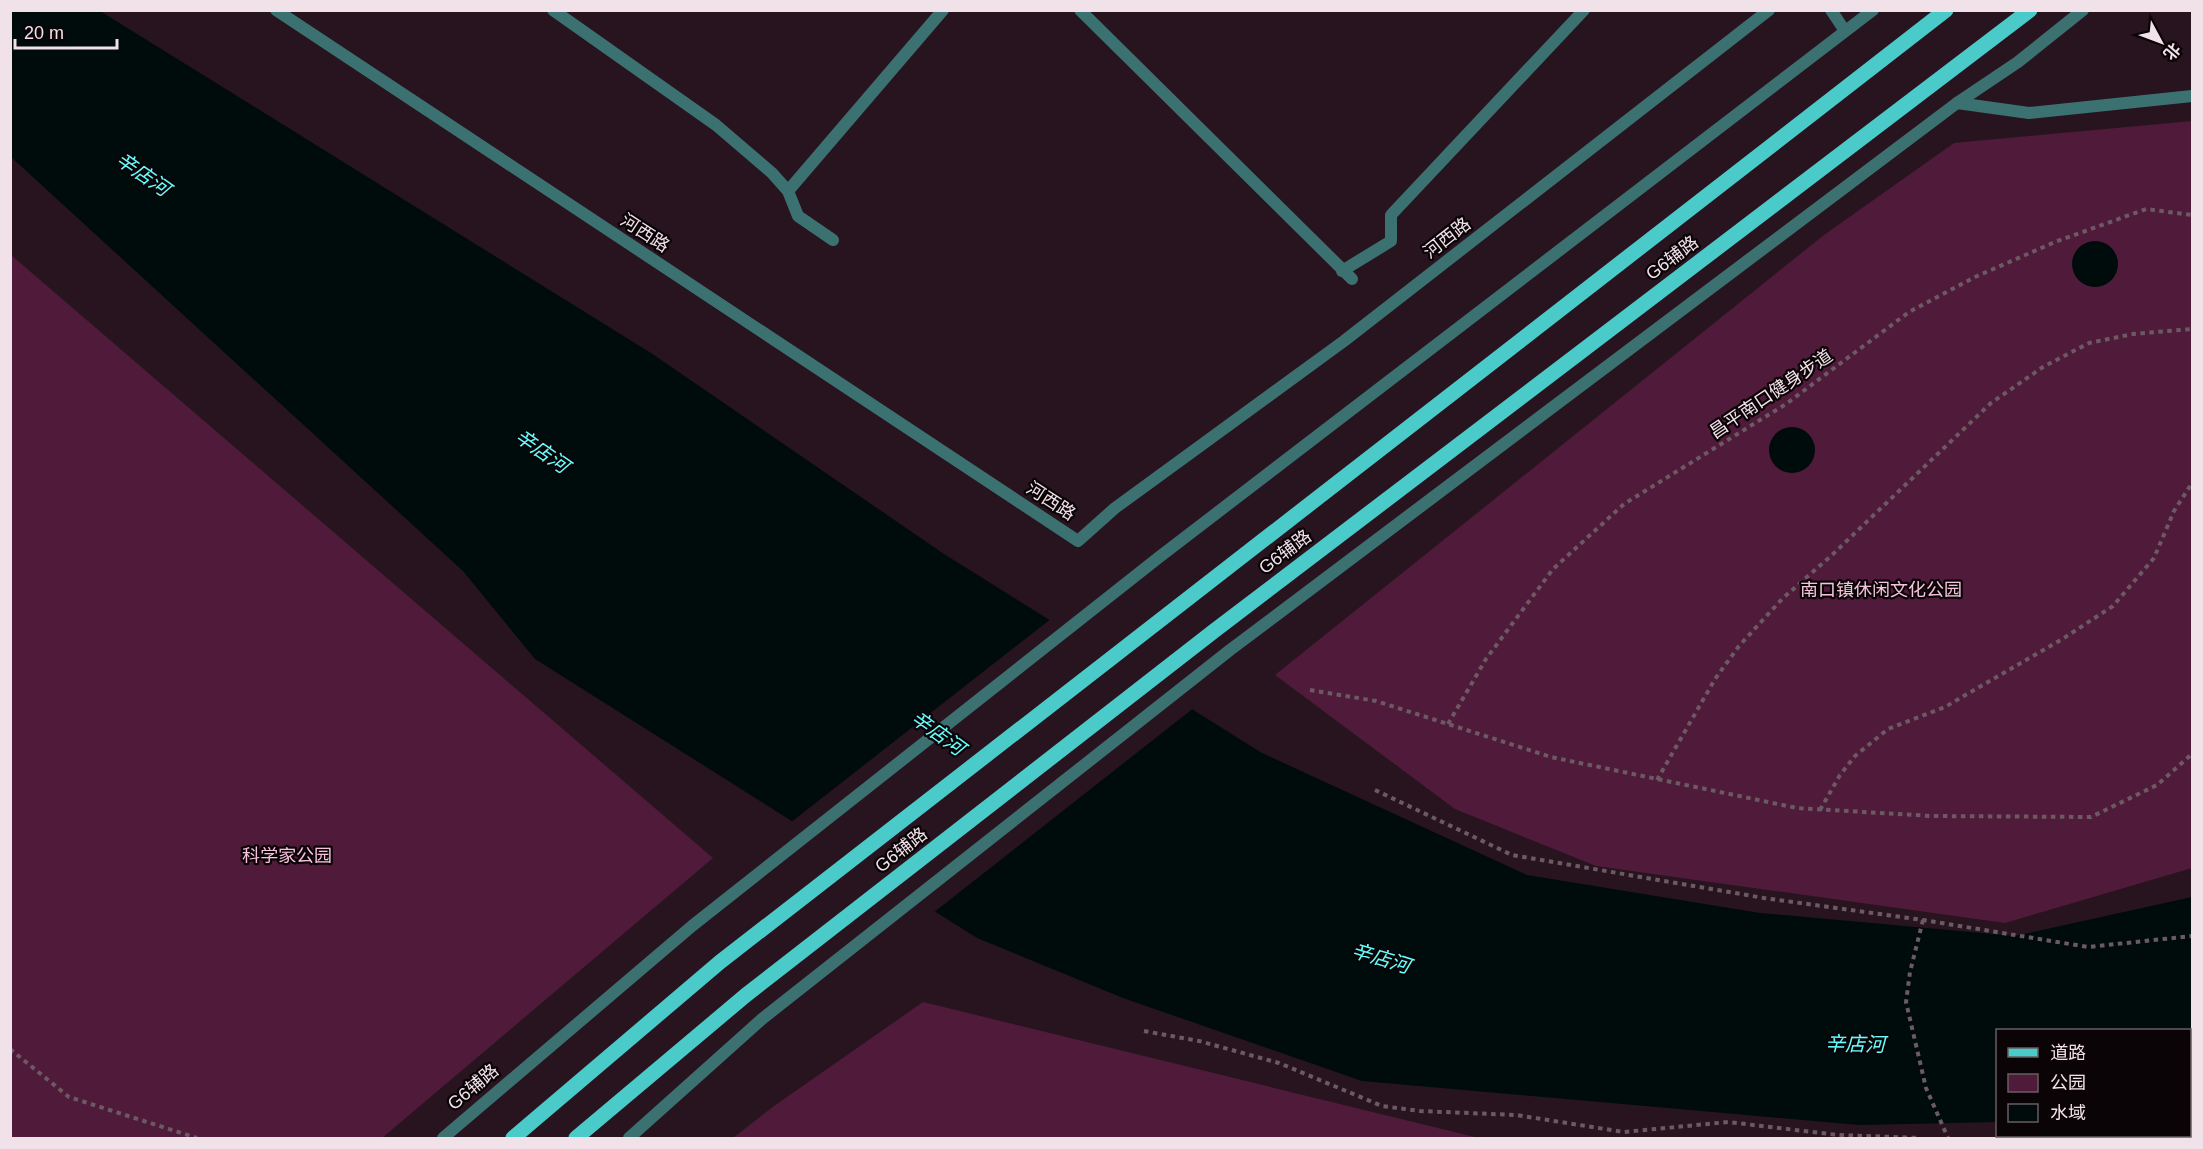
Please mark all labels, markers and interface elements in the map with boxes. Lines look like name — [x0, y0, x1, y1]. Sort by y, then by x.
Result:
scale bar — [15, 12, 117, 50]
north arrow — [2131, 12, 2191, 72]
text: 20 m — [24, 23, 64, 43]
text: 北 — [2160, 40, 2184, 63]
water label: 辛店河 — [112, 148, 177, 203]
street label: 河西路 — [617, 210, 673, 256]
street label: 河西路 — [1420, 213, 1474, 263]
street label: G6辅路 — [1642, 232, 1702, 284]
street label: 昌平南口健身步道 — [1706, 345, 1836, 443]
water label: 辛店河 — [511, 425, 576, 480]
street label: 河西路 — [1023, 478, 1079, 524]
street label: G6辅路 — [1255, 526, 1315, 578]
park label: 南口镇休闲文化公园 — [1800, 580, 1962, 600]
water label: 辛店河 — [907, 706, 972, 762]
street label: G6辅路 — [871, 824, 931, 876]
park label: 科学家公园 — [242, 846, 332, 866]
water label: 辛店河 — [1349, 939, 1417, 978]
legend — [1996, 1029, 2191, 1137]
water label: 辛店河 — [1825, 1032, 1889, 1056]
text: 道路 — [2050, 1043, 2086, 1063]
street label: G6辅路 — [444, 1060, 502, 1114]
text: 公园 — [2050, 1073, 2086, 1093]
text: 水域 — [2050, 1103, 2086, 1123]

